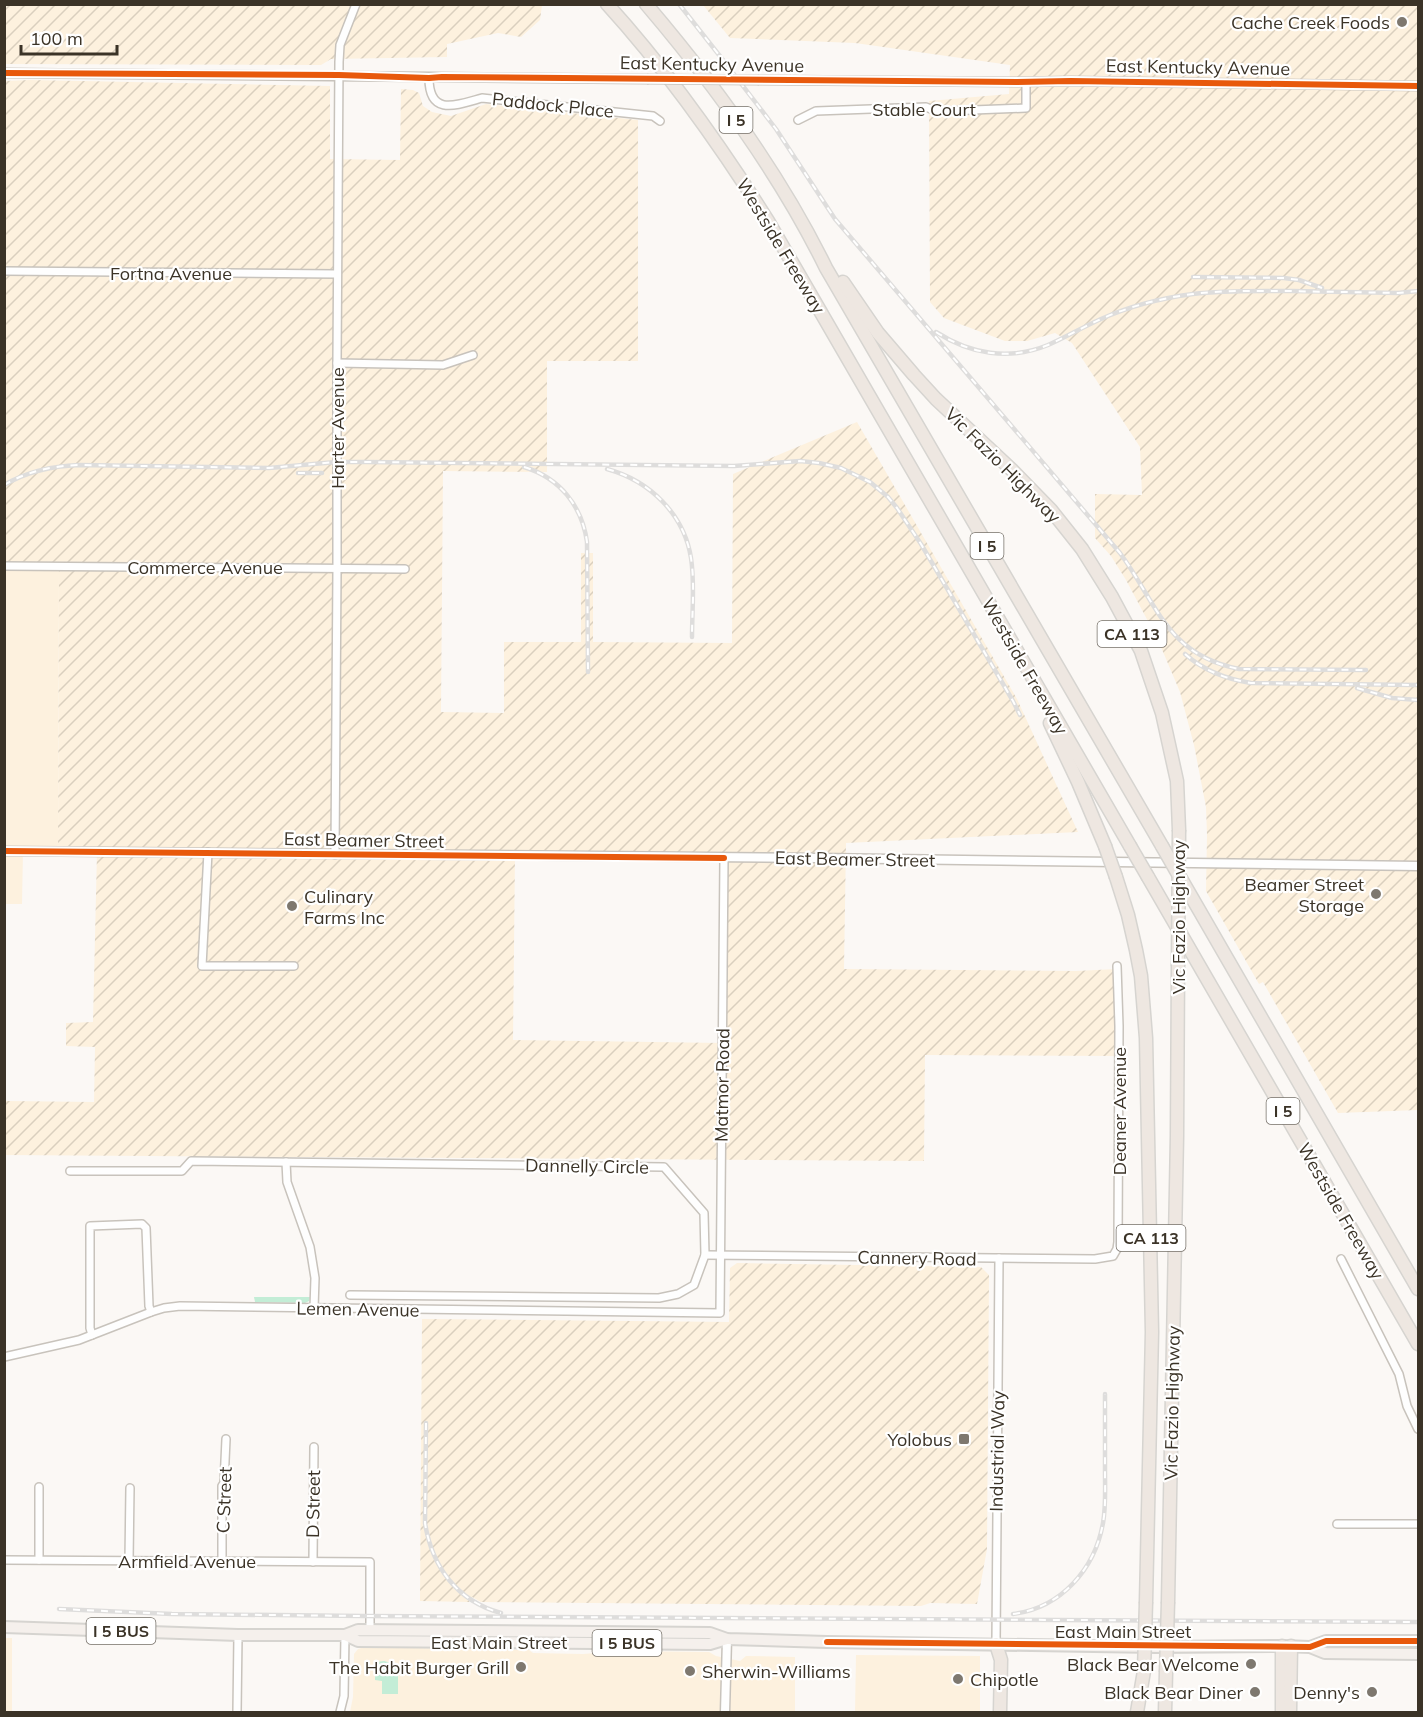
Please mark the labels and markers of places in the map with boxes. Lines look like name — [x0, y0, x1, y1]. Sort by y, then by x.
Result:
place label: Cache Creek Foods — [1231, 11, 1390, 34]
marker: Cache Creek Foods — [1395, 15, 1409, 29]
place label: Beamer Street Storage — [1245, 873, 1364, 917]
place label: Culinary Farms Inc — [304, 885, 385, 929]
marker: Beamer Street Storage — [1369, 887, 1383, 901]
marker: Culinary Farms Inc — [285, 899, 299, 913]
place label: Yolobus — [887, 1428, 952, 1451]
marker: Yolobus — [957, 1432, 971, 1446]
place label: Black Bear Welcome — [1067, 1653, 1239, 1676]
place label: The Habit Burger Grill — [329, 1656, 509, 1679]
marker: Black Bear Welcome — [1244, 1657, 1258, 1671]
marker: The Habit Burger Grill — [514, 1660, 528, 1674]
place label: Sherwin-Williams — [702, 1660, 851, 1683]
marker: Sherwin-Williams — [683, 1664, 697, 1678]
place label: Chipotle — [970, 1668, 1039, 1691]
marker: Chipotle — [951, 1672, 965, 1686]
place label: Black Bear Diner — [1104, 1681, 1243, 1704]
place label: Denny's — [1293, 1681, 1360, 1704]
marker: Black Bear Diner — [1248, 1685, 1262, 1699]
marker: Denny's — [1365, 1685, 1379, 1699]

